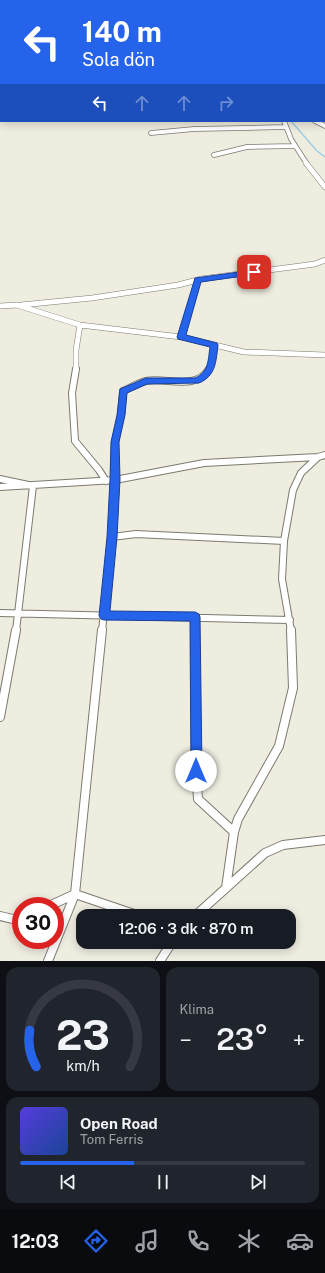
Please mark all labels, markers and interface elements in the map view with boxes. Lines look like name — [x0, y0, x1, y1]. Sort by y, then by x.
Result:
text: 140 m — [82, 15, 162, 48]
icon: left — [16, 16, 68, 68]
text: Sola dön — [82, 49, 155, 70]
icon: left — [89, 92, 111, 114]
icon: ahead — [131, 92, 153, 114]
icon: ahead — [173, 92, 195, 114]
icon: right — [215, 92, 237, 114]
pin — [237, 255, 271, 289]
icon: arrive — [243, 261, 265, 283]
position arrow — [175, 750, 217, 792]
speed limit sign: 30 — [12, 897, 64, 949]
text: 12:06 · 3 dk · 870 m — [118, 920, 254, 937]
text: Klima — [180, 1002, 214, 1017]
text: 23 — [56, 1010, 110, 1059]
text: 23° — [216, 1021, 268, 1057]
text: − — [180, 1027, 192, 1053]
text: + — [293, 1027, 305, 1053]
text: km/h — [66, 1057, 100, 1074]
text: Open Road — [80, 1115, 158, 1132]
text: Tom Ferris — [80, 1132, 143, 1147]
icon: previous — [57, 1171, 79, 1193]
icon: pause — [152, 1171, 174, 1193]
icon: next — [247, 1171, 269, 1193]
icon: directions — [82, 1227, 110, 1255]
icon: music — [133, 1227, 161, 1255]
icon: phone — [184, 1227, 212, 1255]
icon: climate — [235, 1227, 263, 1255]
icon: car — [286, 1227, 314, 1255]
text: 12:03 — [11, 1231, 59, 1252]

